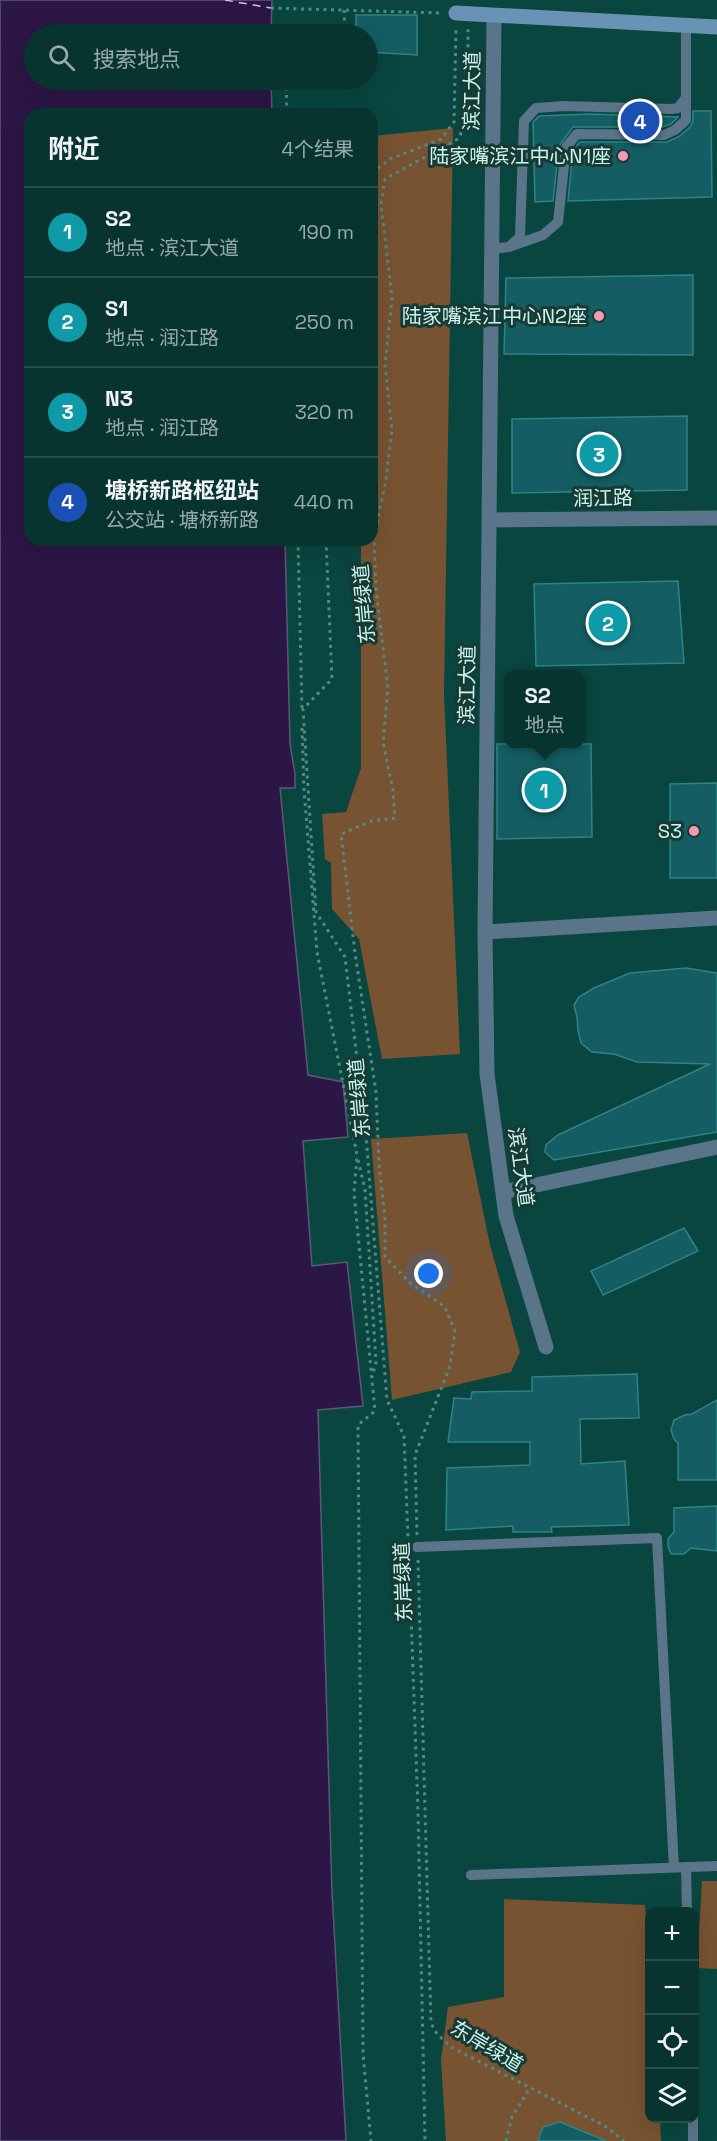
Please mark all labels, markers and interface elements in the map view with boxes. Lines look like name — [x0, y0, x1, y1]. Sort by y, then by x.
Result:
search box — [24, 24, 378, 90]
icon: search — [45, 41, 78, 74]
text: 搜索地点 — [93, 45, 181, 73]
street label: 滨江大道 — [458, 51, 486, 131]
pin: 4 — [620, 98, 660, 144]
text: 附近 — [48, 132, 100, 166]
text: 4个结果 — [282, 136, 354, 162]
place label: 陆家嘴滨江中心N1座 — [429, 143, 611, 169]
marker: 陆家嘴滨江中心N1座 — [616, 149, 630, 163]
text: S2 — [105, 204, 131, 232]
text: 1 — [63, 219, 72, 245]
text: 190 m — [298, 219, 354, 245]
text: 地点 · 滨江大道 — [105, 235, 239, 261]
text: S1 — [105, 294, 128, 322]
place label: 陆家嘴滨江中心N2座 — [402, 303, 587, 329]
text: 2 — [62, 309, 73, 335]
text: 250 m — [295, 309, 354, 335]
marker: 陆家嘴滨江中心N2座 — [592, 309, 606, 323]
text: 地点 · 润江路 — [105, 325, 219, 351]
text: N3 — [105, 384, 133, 412]
text: 3 — [61, 399, 74, 425]
text: 320 m — [295, 399, 354, 425]
text: 地点 · 润江路 — [105, 415, 219, 441]
pin: 3 — [580, 432, 618, 476]
text: 塘桥新路枢纽站 — [105, 476, 259, 504]
street label: 润江路 — [573, 484, 633, 512]
text: 4 — [61, 489, 74, 515]
text: 440 m — [294, 489, 354, 515]
text: 公交站 · 塘桥新路 — [105, 507, 259, 533]
street label: 东岸绿道 — [348, 563, 380, 645]
pin: 2 — [588, 600, 628, 646]
street label: 滨江大道 — [453, 645, 481, 725]
popup — [504, 670, 585, 748]
text: S2 — [525, 681, 551, 709]
text: 地点 — [525, 712, 565, 738]
pin: 1 — [524, 768, 564, 812]
place label: S3 — [658, 818, 682, 844]
marker: S3 — [687, 824, 701, 838]
street label: 东岸绿道 — [343, 1057, 375, 1139]
street label: 滨江大道 — [503, 1126, 539, 1208]
your location — [414, 1259, 443, 1288]
street label: 东岸绿道 — [389, 1542, 417, 1622]
map controls — [645, 1907, 699, 2123]
button: + — [645, 1907, 699, 1961]
button: − — [645, 1961, 699, 2015]
street label: 东岸绿道 — [446, 2014, 528, 2078]
button: locate — [645, 2015, 699, 2069]
button: layers — [645, 2069, 699, 2123]

